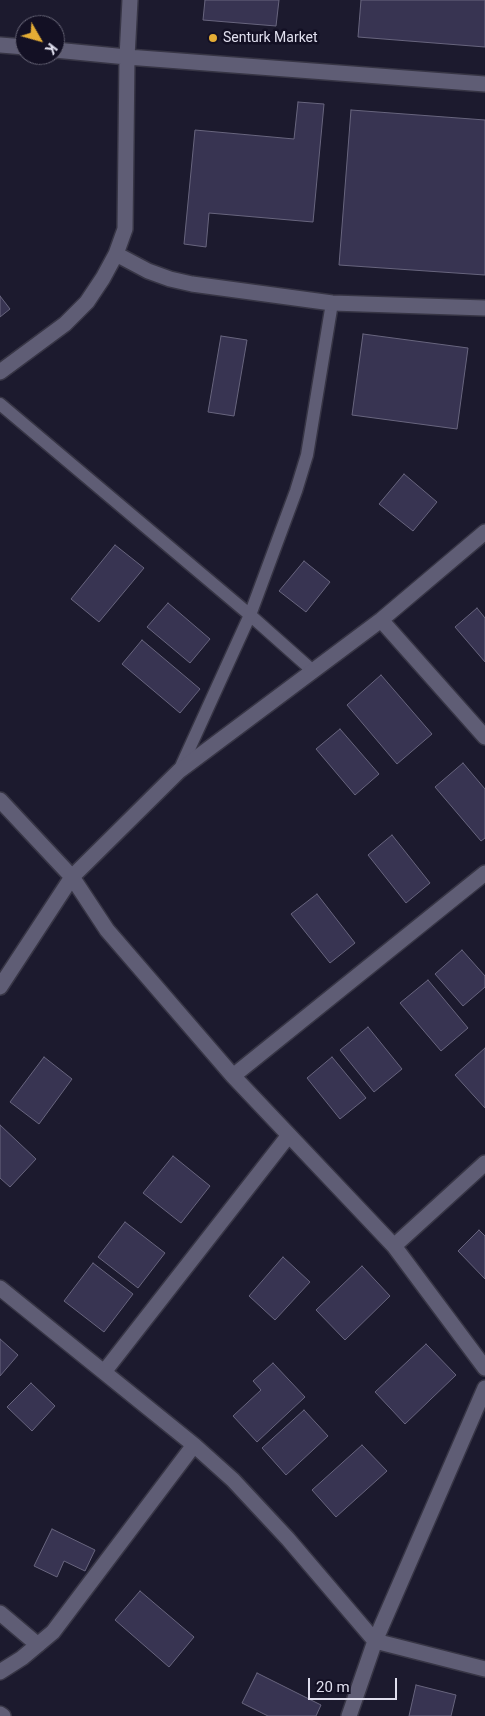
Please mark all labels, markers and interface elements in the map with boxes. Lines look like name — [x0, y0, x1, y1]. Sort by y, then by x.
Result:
north arrow — [15, 15, 65, 65]
place label: Senturk Market — [223, 30, 318, 46]
marker: Senturk Market — [207, 32, 219, 44]
text: K — [42, 40, 60, 57]
scale bar — [310, 1668, 399, 1700]
text: 20 m — [316, 1678, 350, 1696]

